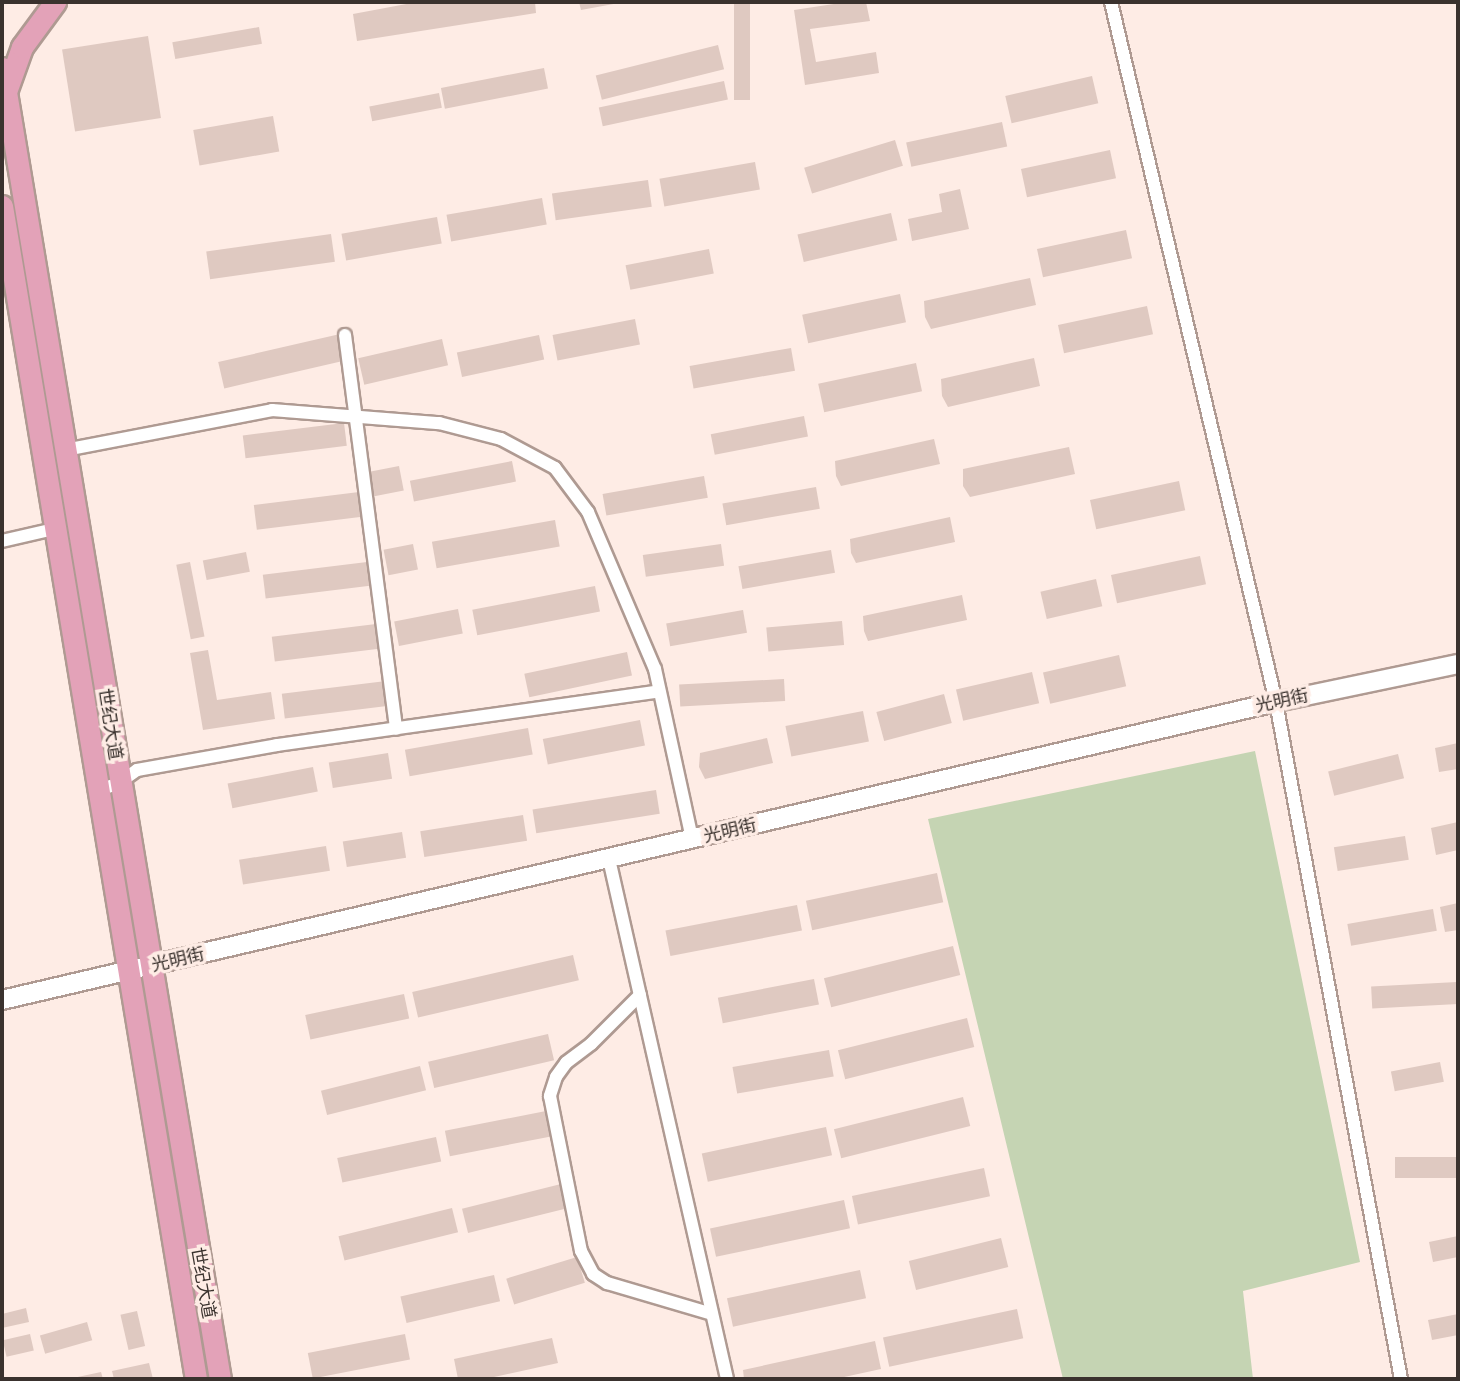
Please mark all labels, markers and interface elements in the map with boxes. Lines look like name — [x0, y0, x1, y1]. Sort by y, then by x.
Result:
street label: 光明街 — [1253, 685, 1311, 717]
street label: 世纪大道 — [94, 687, 126, 761]
street label: 光明街 — [701, 814, 759, 848]
street label: 光明街 — [149, 943, 207, 977]
street label: 世纪大道 — [186, 1246, 220, 1320]

